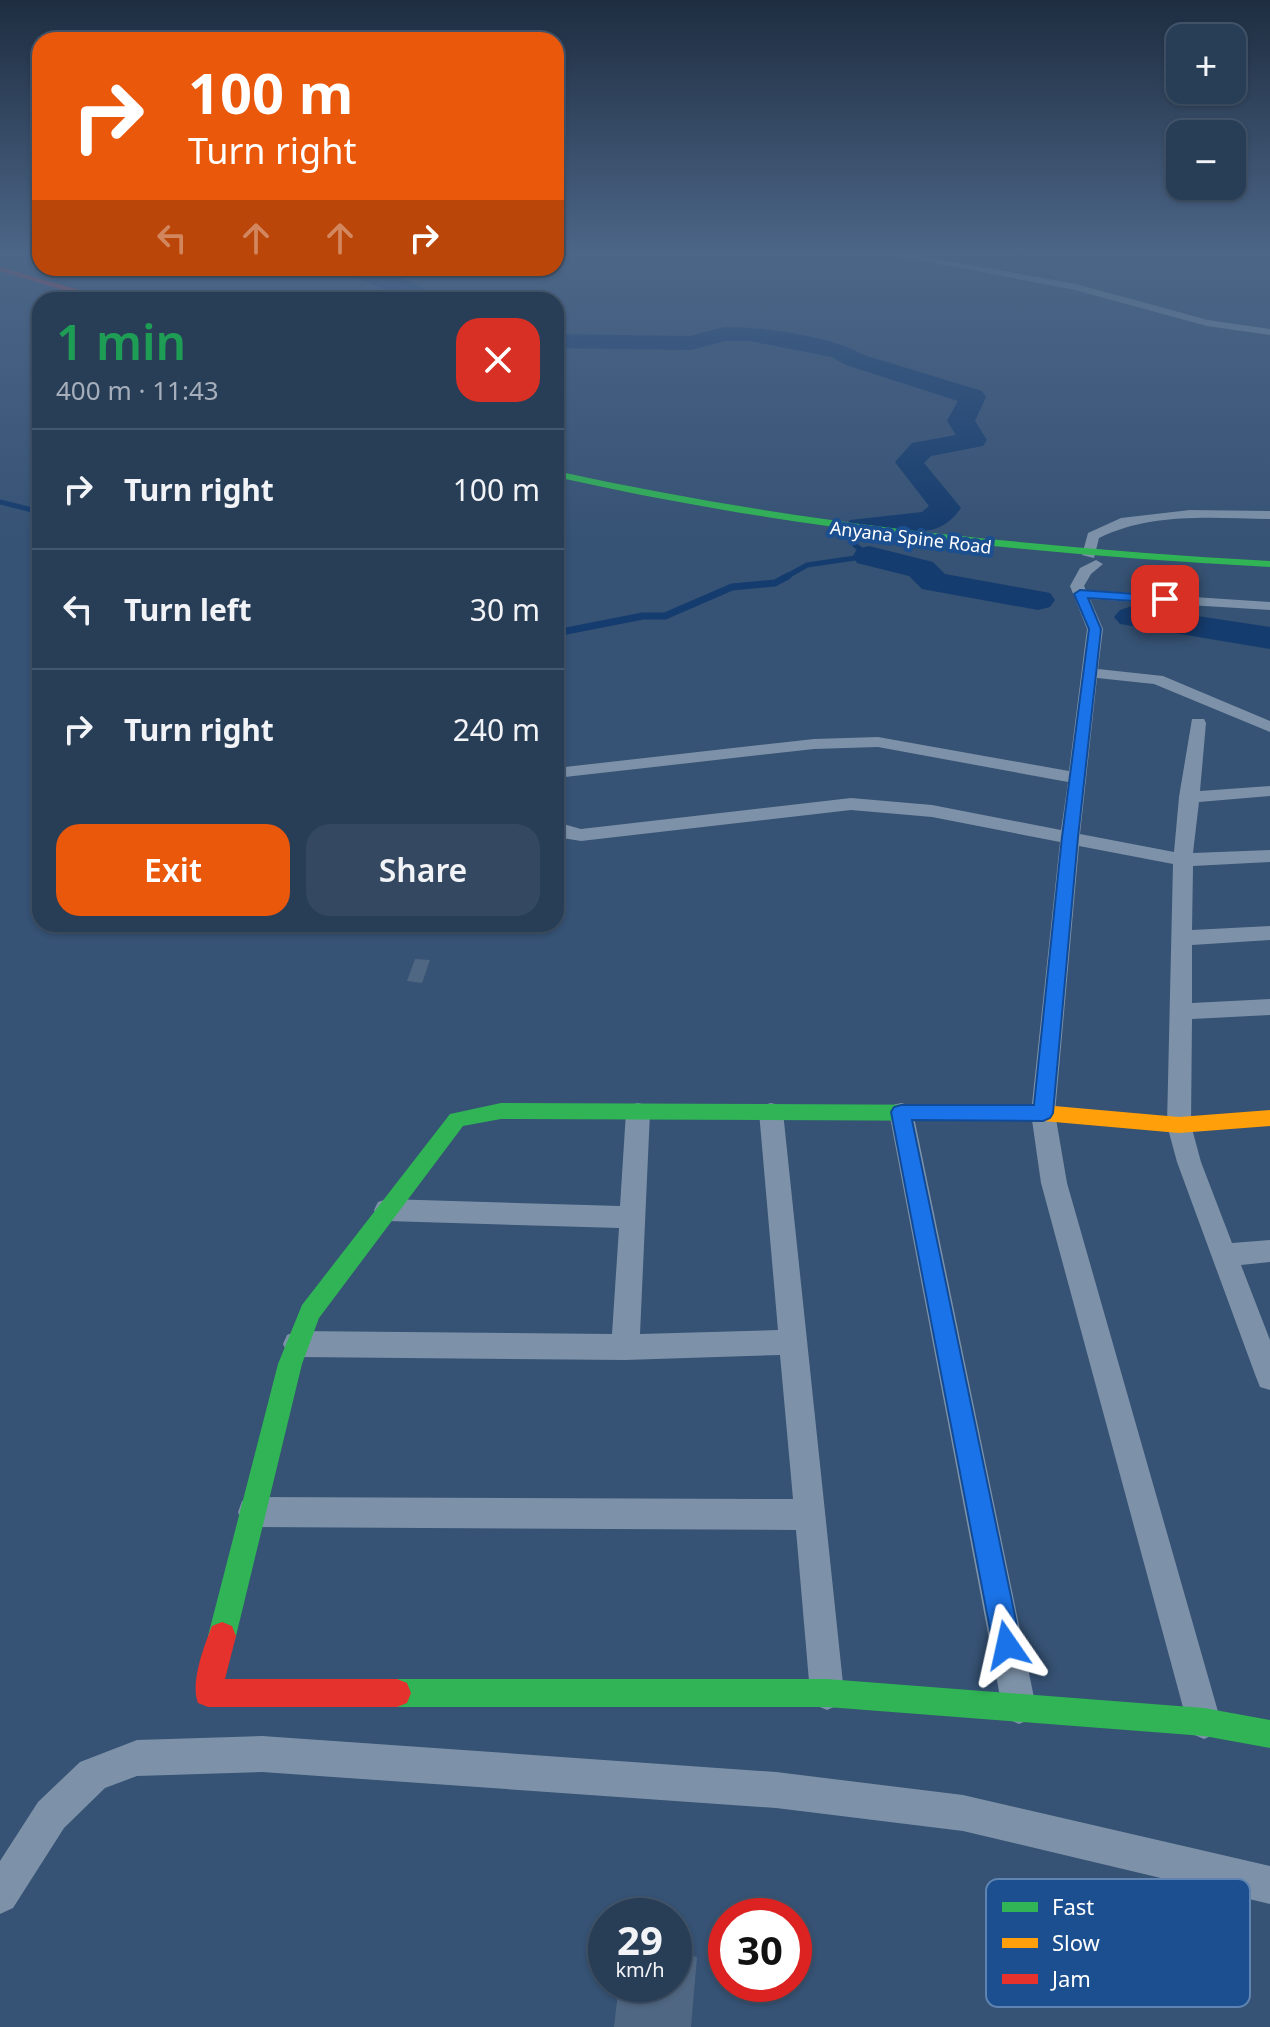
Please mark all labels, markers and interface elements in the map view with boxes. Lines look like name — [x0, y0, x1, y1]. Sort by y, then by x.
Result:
map controls — [1166, 24, 1246, 200]
button: + — [1166, 24, 1246, 104]
text: 100 m — [188, 54, 353, 130]
icon: right — [56, 64, 160, 168]
button: − — [1166, 120, 1246, 200]
text: Turn right — [188, 126, 356, 175]
icon: left — [150, 216, 194, 260]
icon: ahead — [234, 216, 278, 260]
icon: ahead — [318, 216, 362, 260]
icon: right — [402, 216, 446, 260]
text: 1 min — [56, 309, 186, 374]
button: close — [456, 318, 540, 402]
text: 400 m · 11:43 — [56, 372, 219, 408]
icon: right — [56, 467, 100, 511]
text: Turn right — [124, 469, 274, 510]
text: 100 m — [453, 469, 540, 510]
street label: Anyana Spine Road — [829, 515, 993, 559]
pin — [1131, 565, 1199, 633]
icon: arrive — [1143, 577, 1187, 621]
icon: left — [56, 587, 100, 631]
text: Turn left — [124, 589, 252, 630]
text: 30 m — [470, 589, 540, 630]
icon: right — [56, 707, 100, 751]
text: Turn right — [124, 709, 274, 750]
text: 240 m — [453, 709, 540, 750]
button: Exit — [56, 824, 290, 916]
button: Share — [306, 824, 540, 916]
position arrow — [965, 1603, 1049, 1687]
legend — [986, 1879, 1250, 2007]
text: Fast — [1052, 1891, 1094, 1921]
speed limit sign: 30 — [708, 1898, 812, 2002]
text: 29 — [617, 1912, 663, 1967]
text: Slow — [1052, 1927, 1101, 1957]
text: km/h — [615, 1956, 665, 1983]
text: Jam — [1050, 1963, 1091, 1993]

